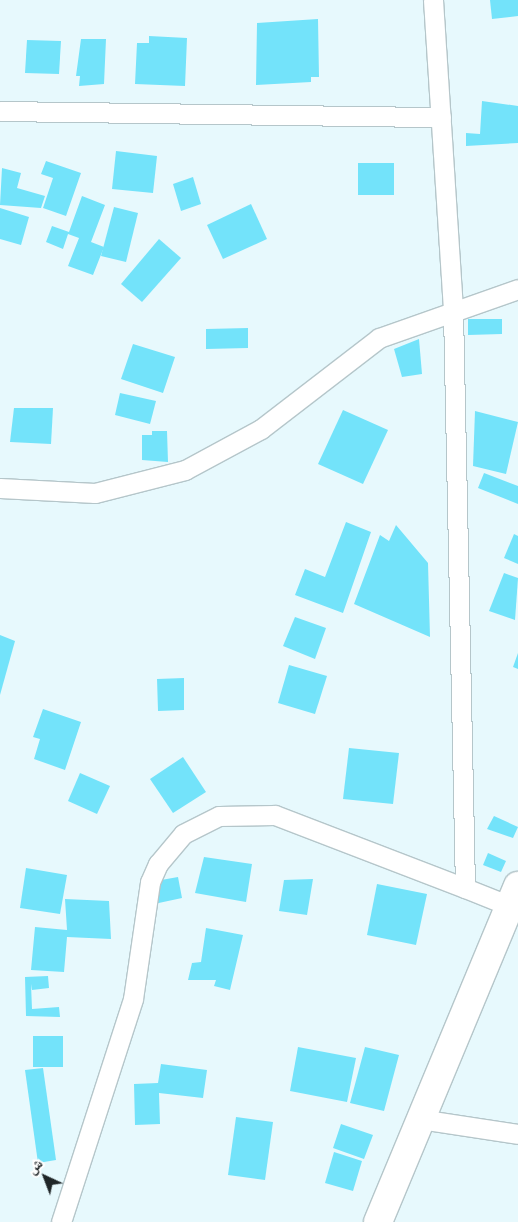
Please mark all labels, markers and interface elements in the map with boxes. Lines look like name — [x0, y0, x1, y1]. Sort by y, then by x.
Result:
north arrow — [20, 1152, 70, 1202]
text: ش — [23, 1154, 46, 1177]

